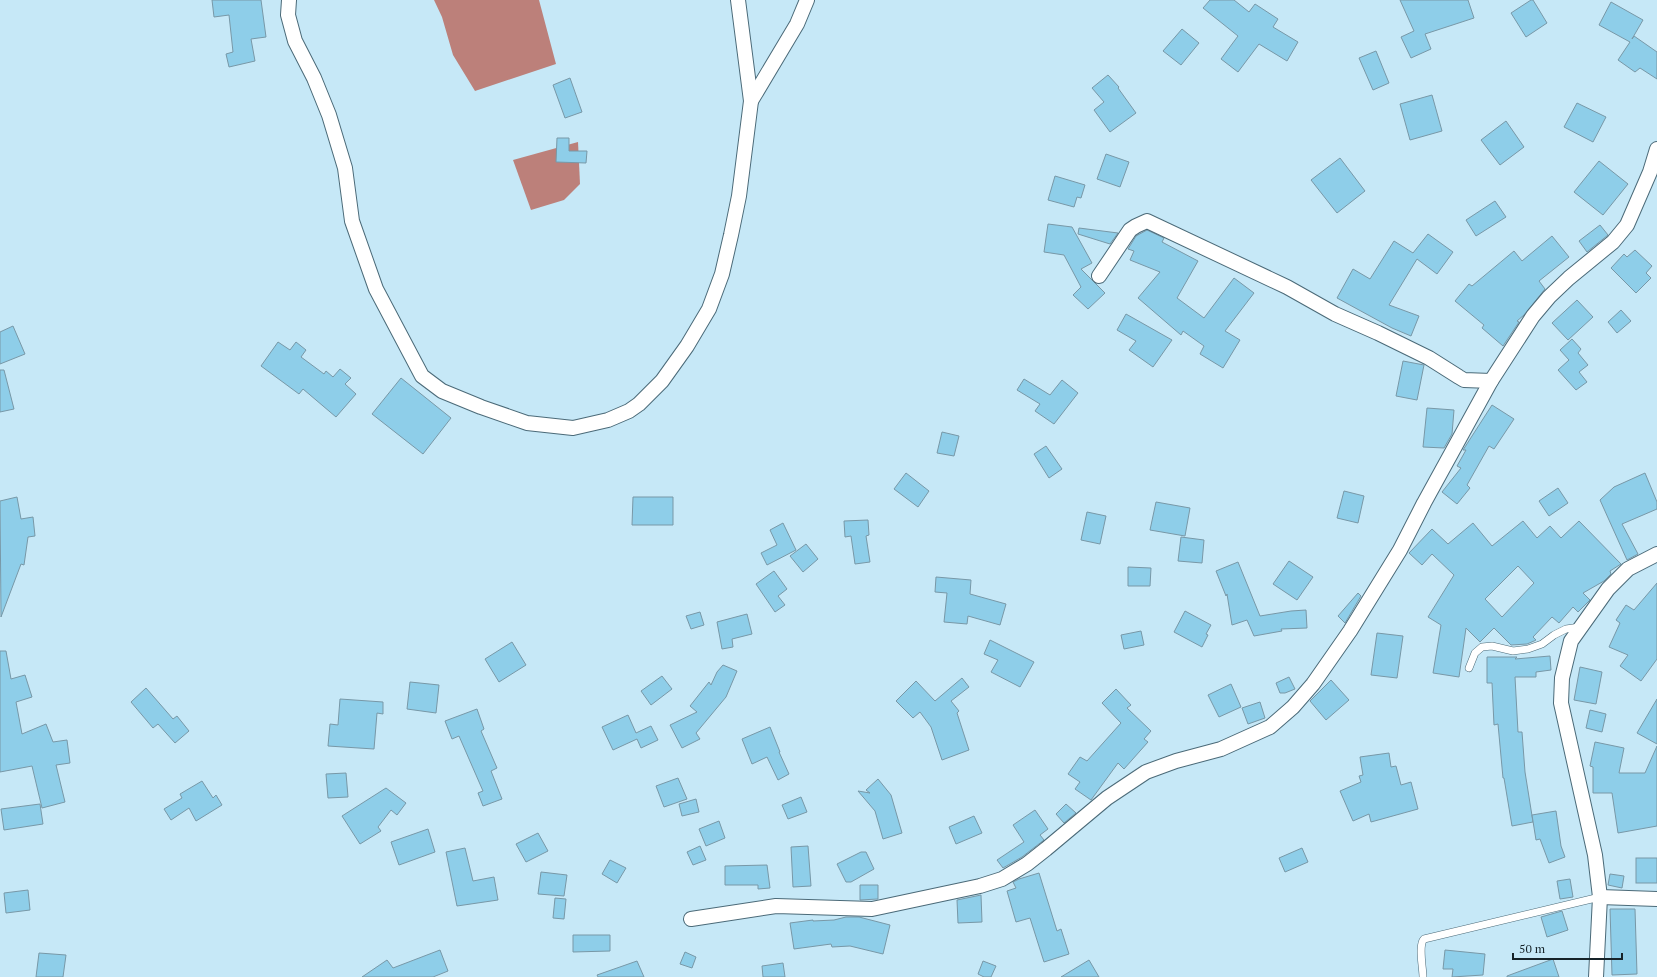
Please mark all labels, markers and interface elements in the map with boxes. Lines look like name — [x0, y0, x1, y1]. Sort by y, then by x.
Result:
scale bar — [1513, 935, 1622, 961]
text: 50 m — [1519, 941, 1546, 956]

